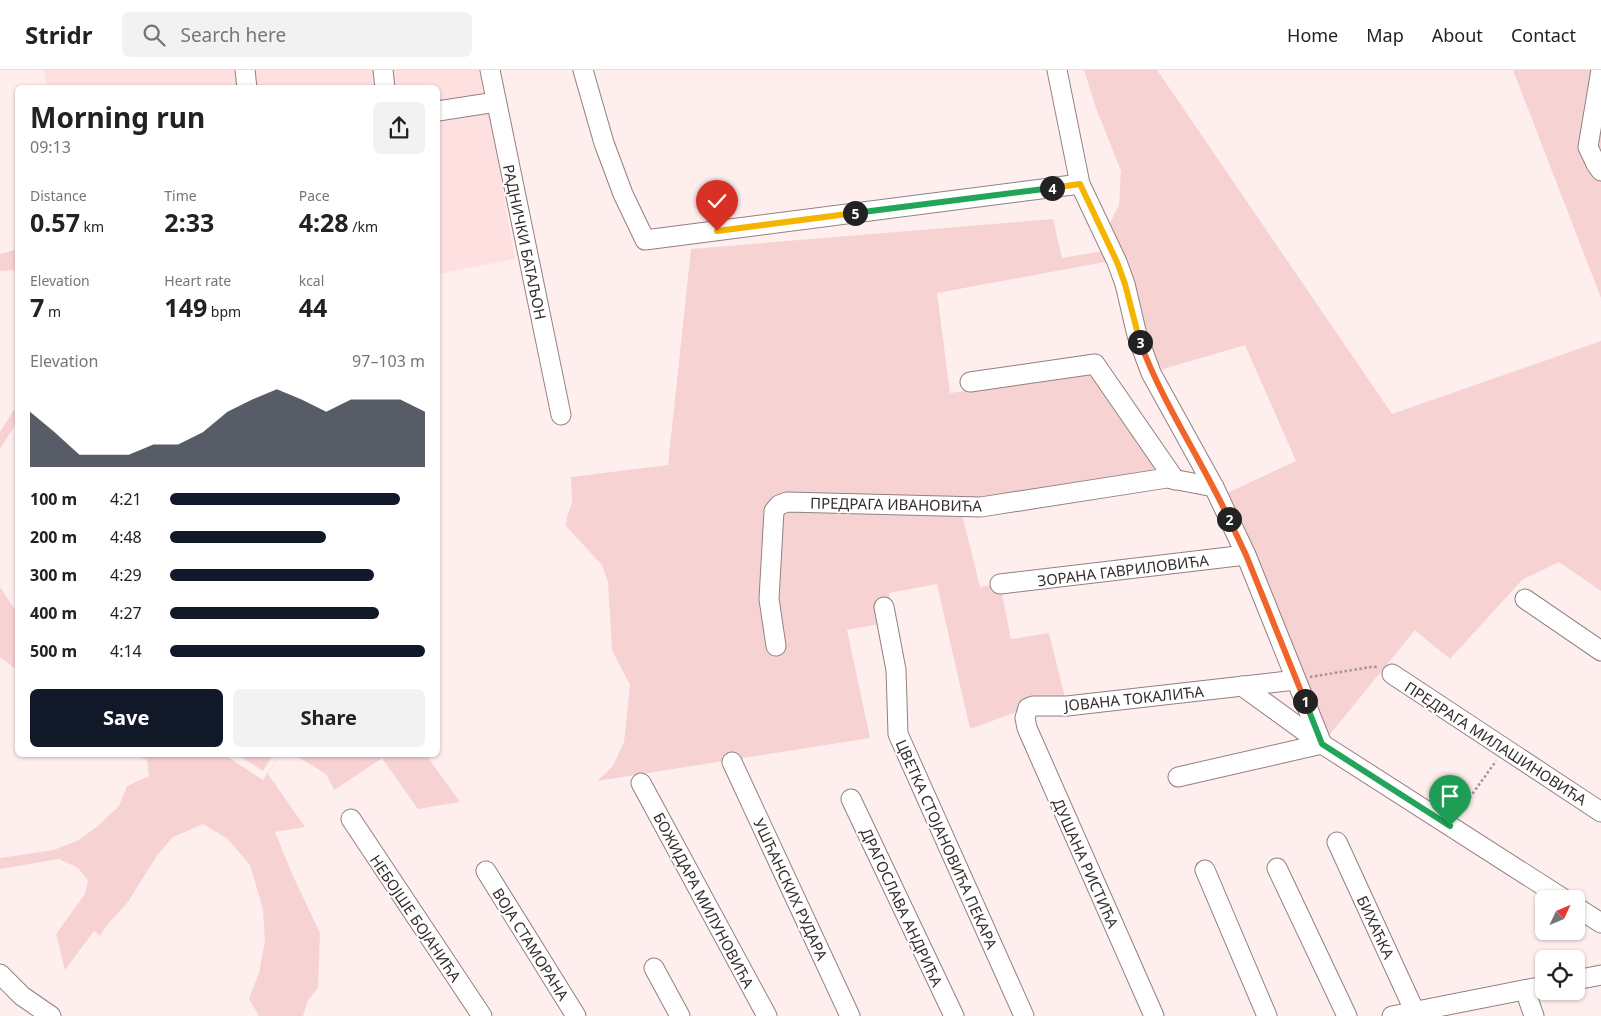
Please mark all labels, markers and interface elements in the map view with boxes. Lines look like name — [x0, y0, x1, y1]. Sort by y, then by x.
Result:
search box — [122, 12, 472, 57]
text: Stridr — [25, 18, 92, 51]
icon: search — [140, 21, 168, 49]
text: Search here — [180, 22, 286, 48]
text: Home — [1287, 23, 1338, 47]
text: Map — [1366, 23, 1404, 47]
text: About — [1432, 23, 1483, 47]
text: Contact — [1511, 23, 1576, 47]
text: Morning run — [30, 98, 205, 136]
button: share — [373, 102, 425, 154]
text: 09:13 — [30, 136, 71, 158]
street label: РАДНИЧКИ БАТАЉОН — [499, 162, 551, 322]
pin: 4 — [1040, 176, 1064, 200]
text: 4 — [1048, 179, 1057, 198]
pin — [696, 180, 738, 231]
text: Distance — [30, 186, 87, 205]
text: Time — [164, 186, 197, 205]
text: Pace — [299, 186, 330, 205]
icon: check — [703, 187, 731, 215]
pin: 5 — [842, 200, 868, 226]
text: 5 — [851, 204, 860, 223]
text: 0.57 — [30, 205, 80, 239]
text: 2:33 — [164, 205, 214, 239]
text: 4:28 — [299, 205, 349, 239]
text: km — [80, 217, 104, 236]
text: /km — [349, 217, 378, 236]
text: Elevation — [30, 271, 90, 290]
text: Heart rate — [164, 271, 231, 290]
text: kcal — [299, 271, 324, 290]
text: 7 — [30, 290, 44, 324]
text: 149 — [164, 290, 207, 324]
text: 44 — [299, 290, 327, 324]
text: m — [44, 302, 61, 321]
text: bpm — [207, 302, 241, 321]
pin: 3 — [1128, 330, 1152, 354]
text: 3 — [1136, 333, 1145, 352]
text: Elevation — [30, 350, 98, 372]
text: 97–103 m — [352, 350, 425, 372]
text: 100 m — [30, 488, 77, 510]
text: 4:21 — [110, 488, 142, 510]
street label: ПРЕДРАГА ИВАНОВИЋА — [810, 493, 983, 516]
pin: 2 — [1216, 506, 1242, 532]
text: 2 — [1225, 510, 1234, 529]
text: 200 m — [30, 526, 77, 548]
text: 4:48 — [110, 526, 142, 548]
street label: ЗОРАНА ГАВРИЛОВИЋА — [1036, 550, 1210, 590]
text: 300 m — [30, 564, 77, 586]
text: 4:29 — [110, 564, 142, 586]
text: 400 m — [30, 602, 77, 624]
text: 4:27 — [110, 602, 142, 624]
text: 500 m — [30, 640, 77, 662]
text: 4:14 — [110, 640, 142, 662]
street label: ПРЕДРАГА МИЛАШИНОВИЋА — [1401, 677, 1591, 810]
street label: ЈОВАНА ТОКАЛИЋА — [1061, 681, 1205, 715]
pin: 1 — [1292, 688, 1318, 714]
button: Save — [30, 689, 223, 747]
button: Share — [233, 689, 425, 747]
text: 1 — [1301, 692, 1310, 711]
street label: ЦВЕТКА СТОЈАНОВИЋА ПЕКАРА — [892, 736, 1002, 952]
pin — [1429, 775, 1471, 826]
icon: arrive — [1436, 782, 1464, 810]
street label: ДУШАНА РИСТИЋА — [1048, 795, 1124, 931]
street label: БОЖИДАРА МИЛУНОВИЋА — [649, 809, 759, 992]
street label: УШЋАНСКИХ РУДАРА — [749, 815, 833, 963]
street label: ДРАГОСЛАВА АНДРИЋА — [856, 824, 948, 990]
street label: НЕБОЈШЕ БОЈАНИЋА — [366, 851, 466, 986]
street label: ВОЈА СТАМОРАНА — [488, 884, 574, 1004]
north arrow — [1535, 890, 1585, 940]
map controls — [1535, 890, 1585, 1000]
street label: БИХАЋКА — [1353, 892, 1400, 962]
button: locate — [1535, 950, 1585, 1000]

